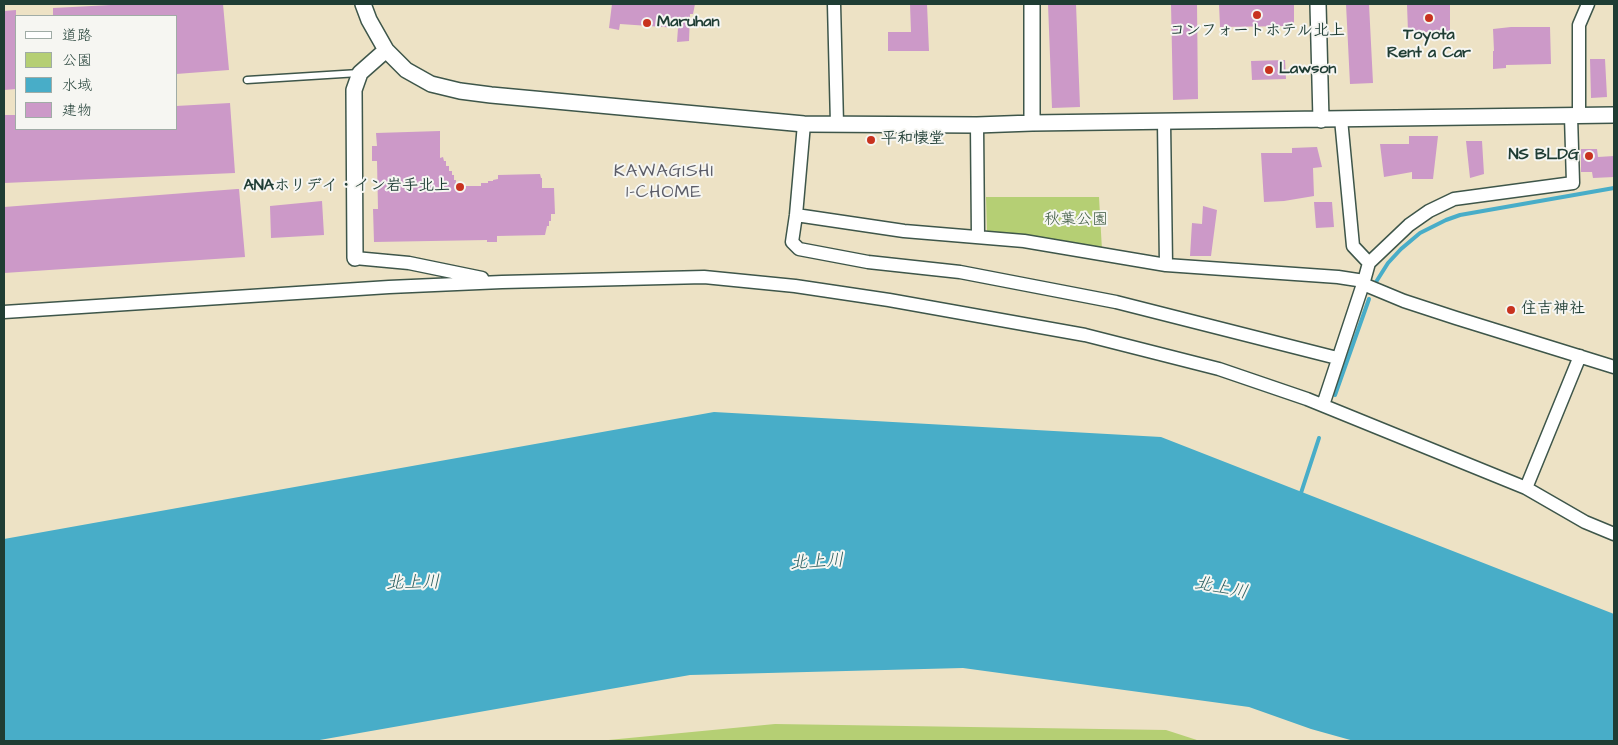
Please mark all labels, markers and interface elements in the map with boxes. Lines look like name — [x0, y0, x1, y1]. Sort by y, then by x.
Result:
marker: コンフォートホテル北上 — [1251, 9, 1263, 21]
marker: Toyota Rent a Car — [1423, 12, 1435, 24]
place label: Maruhan — [657, 13, 719, 33]
legend — [15, 15, 178, 130]
marker: Maruhan — [641, 17, 653, 29]
place label: コンフォートホテル北上 — [1169, 22, 1345, 42]
text: 道路 — [62, 25, 92, 46]
place label: Toyota Rent a Car — [1387, 26, 1471, 64]
text: 公園 — [62, 50, 92, 71]
place label: Lawson — [1279, 60, 1336, 80]
marker: Lawson — [1263, 64, 1275, 76]
text: 水域 — [62, 75, 92, 96]
text: 建物 — [62, 100, 92, 121]
place label: 平和懐堂 — [881, 130, 945, 150]
marker: 平和懐堂 — [865, 134, 877, 146]
place label: NS BLDG — [1508, 146, 1579, 166]
marker: NS BLDG — [1583, 150, 1595, 162]
district label: KAWAGISHI 1-CHOME — [613, 161, 715, 203]
place label: ANAホリデイ・イン岩手北上 — [243, 177, 450, 197]
marker: ANAホリデイ・イン岩手北上 — [454, 181, 466, 193]
park label: 秋葉公園 — [1044, 211, 1108, 231]
place label: 住吉神社 — [1521, 300, 1585, 320]
marker: 住吉神社 — [1505, 304, 1517, 316]
water label: 北上川 — [789, 551, 845, 575]
water label: 北上川 — [386, 573, 440, 595]
water label: 北上川 — [1192, 573, 1250, 605]

